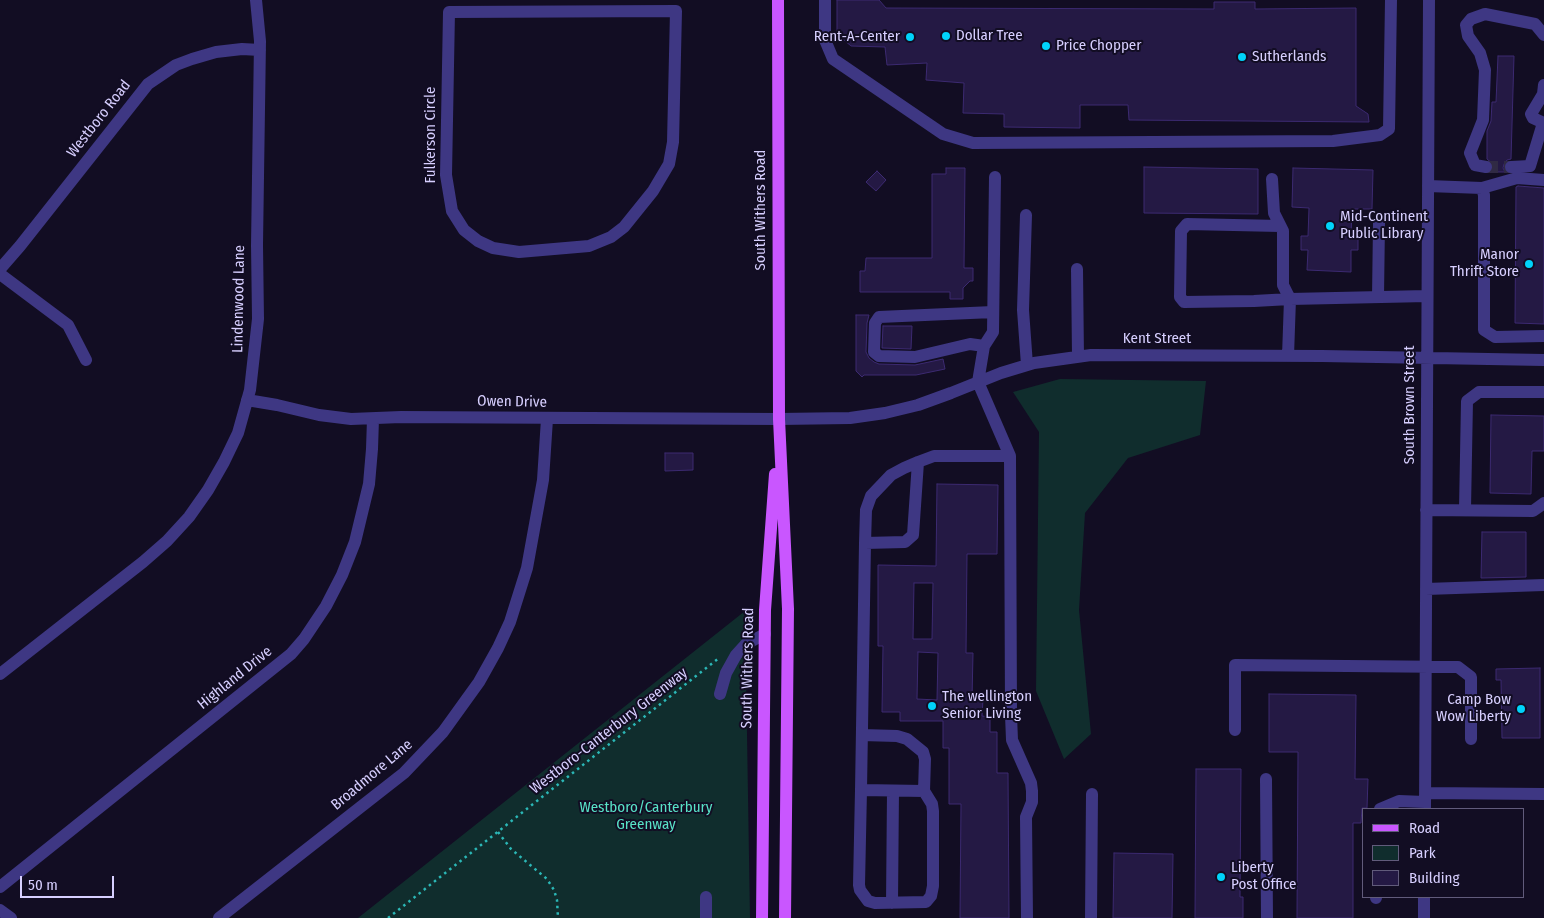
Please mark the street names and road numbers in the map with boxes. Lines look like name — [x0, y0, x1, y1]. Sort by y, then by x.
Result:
street label: Westboro Road — [63, 77, 135, 161]
street label: Fulkerson Circle — [422, 87, 440, 183]
street label: South Withers Road — [752, 150, 770, 270]
street label: Lindenwood Lane — [229, 245, 249, 353]
street label: Kent Street — [1123, 330, 1191, 348]
street label: South Brown Street — [1401, 346, 1419, 464]
street label: Owen Drive — [477, 392, 547, 412]
street label: South Withers Road — [738, 607, 758, 729]
street label: Highland Drive — [194, 643, 276, 713]
street label: Westboro-Canterbury Greenway — [527, 664, 691, 798]
street label: Broadmore Lane — [328, 736, 416, 814]

